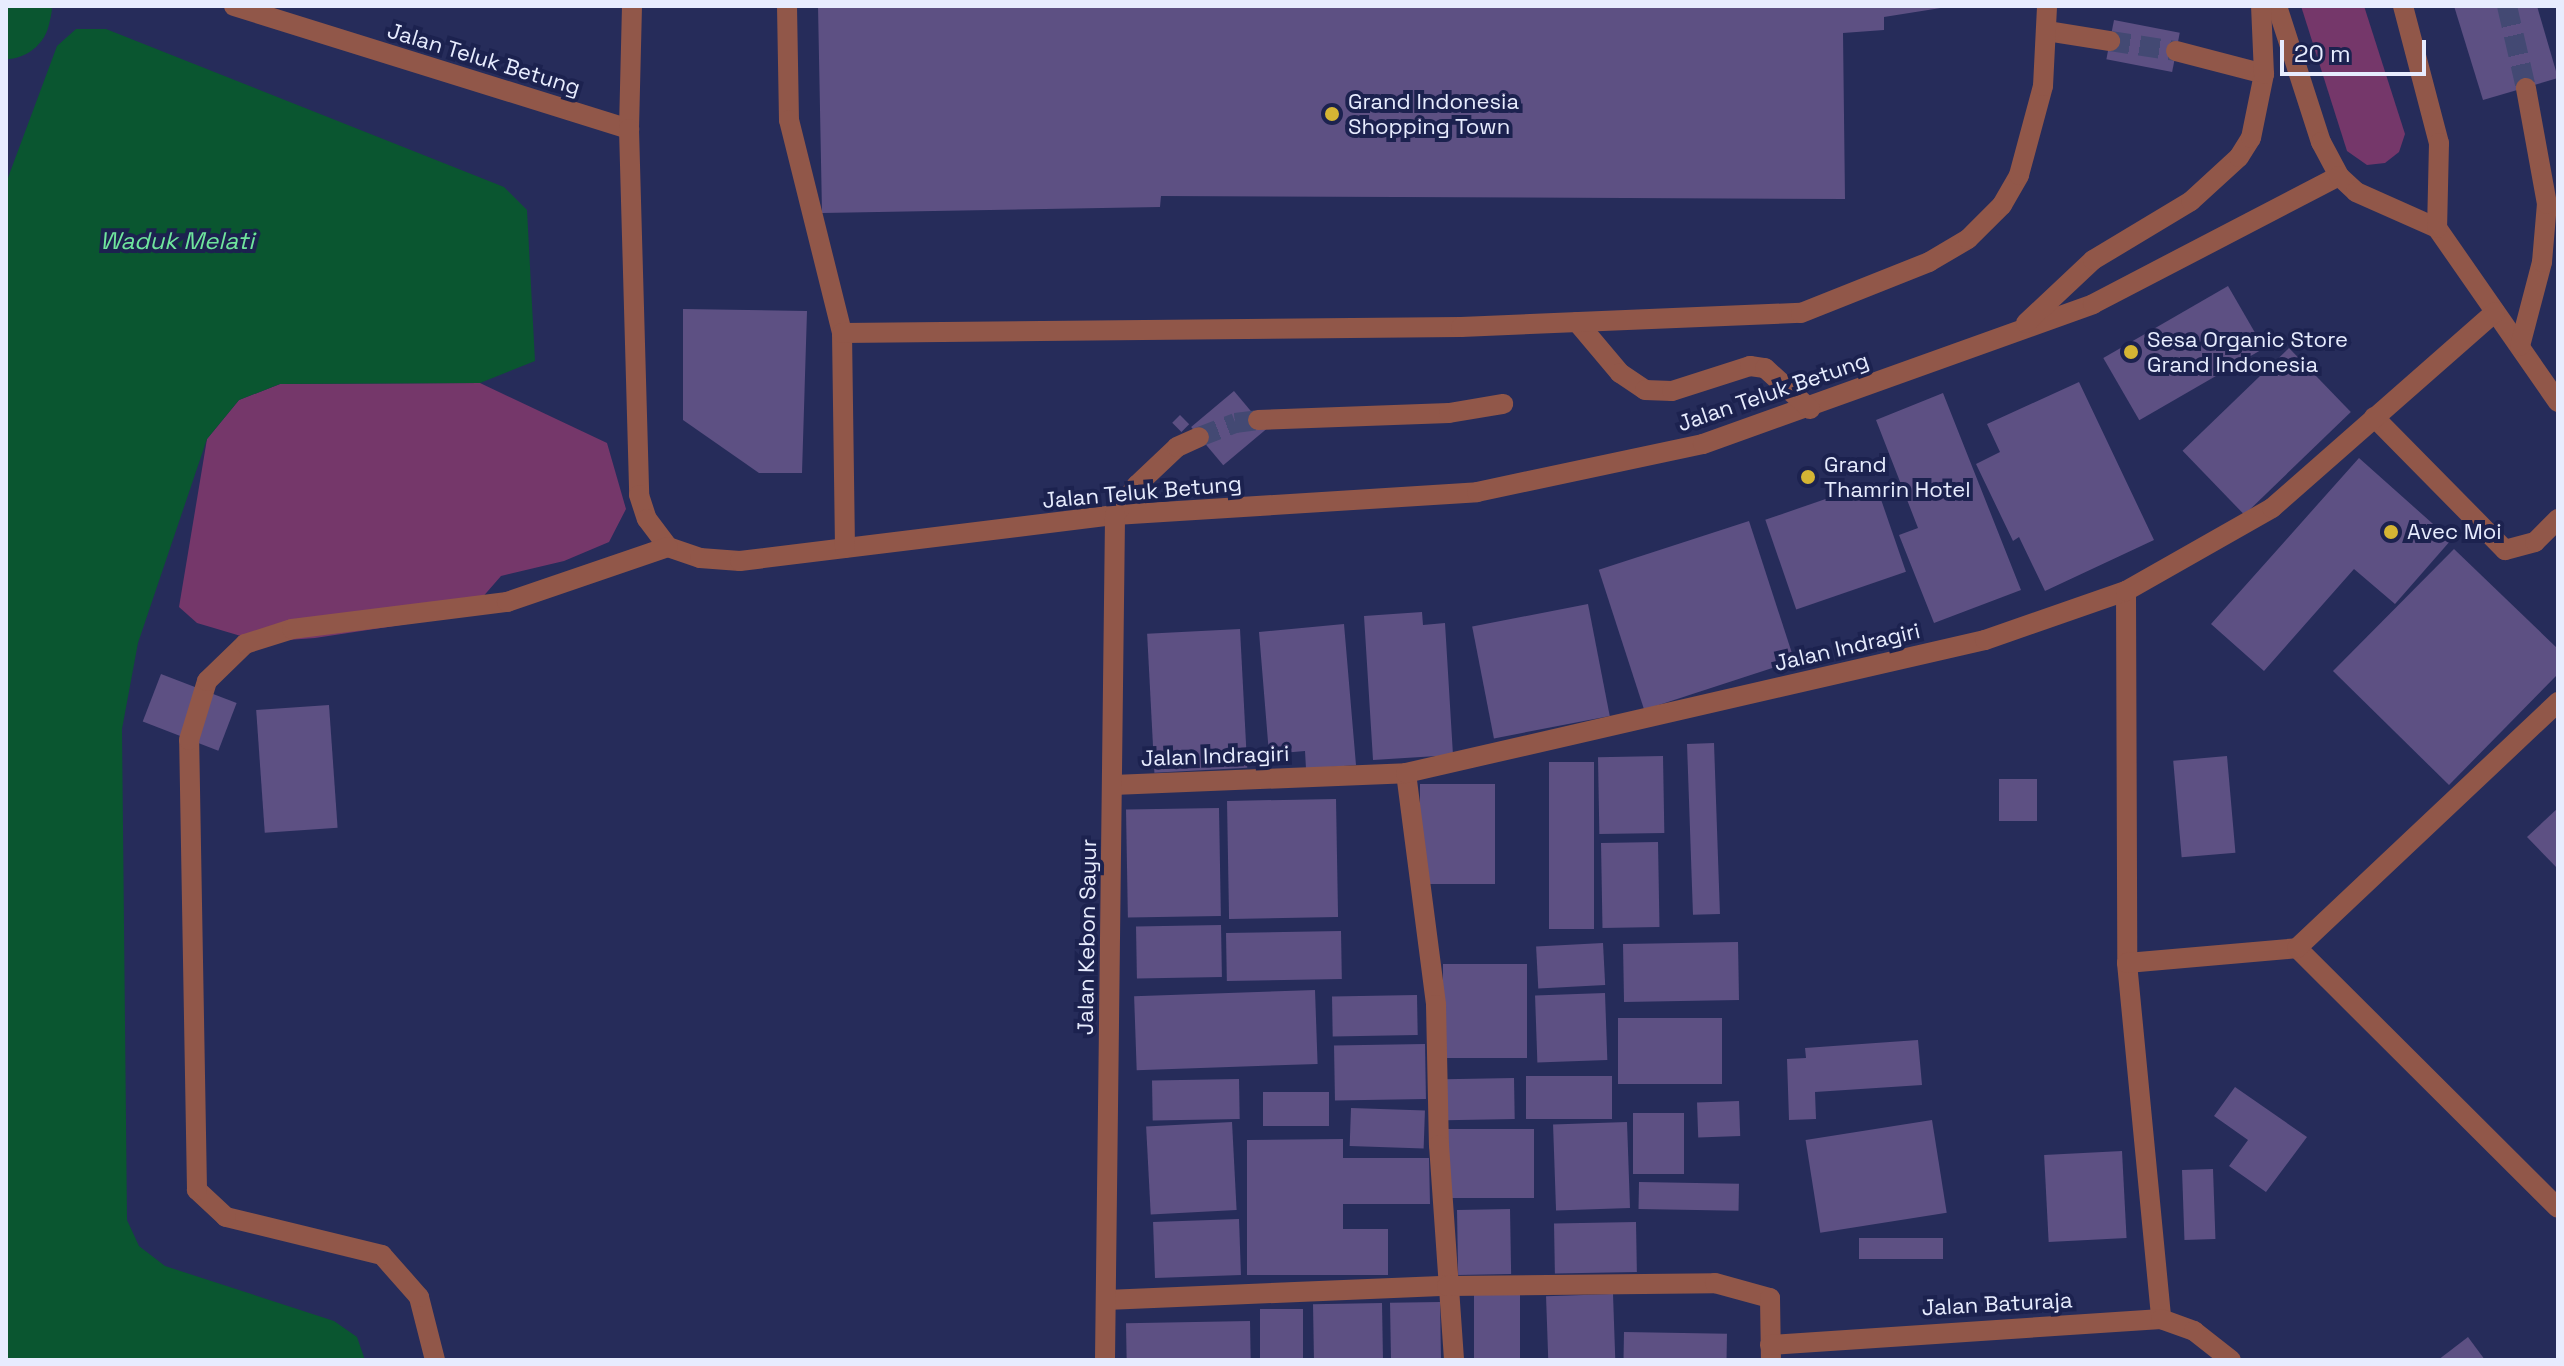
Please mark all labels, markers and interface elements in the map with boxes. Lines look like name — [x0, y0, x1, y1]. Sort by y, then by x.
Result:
street label: Jalan Teluk Betung — [384, 17, 584, 101]
scale bar — [2284, 24, 2430, 74]
text: 20 m — [2294, 38, 2351, 69]
place label: Grand Indonesia Shopping Town — [1348, 88, 1519, 140]
marker: Grand Indonesia Shopping Town — [1323, 105, 1341, 123]
water label: Waduk Melati — [100, 227, 254, 255]
place label: Sesa Organic Store Grand Indonesia — [2147, 326, 2348, 378]
marker: Sesa Organic Store Grand Indonesia — [2122, 343, 2140, 361]
street label: Jalan Teluk Betung — [1674, 347, 1872, 437]
place label: Grand Thamrin Hotel — [1824, 451, 1971, 502]
marker: Grand Thamrin Hotel — [1799, 468, 1817, 486]
street label: Jalan Teluk Betung — [1041, 470, 1243, 514]
place label: Avec Moi — [2407, 519, 2502, 545]
marker: Avec Moi — [2382, 523, 2400, 541]
street label: Jalan Indragiri — [1772, 617, 1922, 677]
street label: Jalan Indragiri — [1140, 740, 1290, 772]
street label: Jalan Kebon Sayur — [1072, 839, 1102, 1035]
street label: Jalan Baturaja — [1921, 1287, 2073, 1321]

